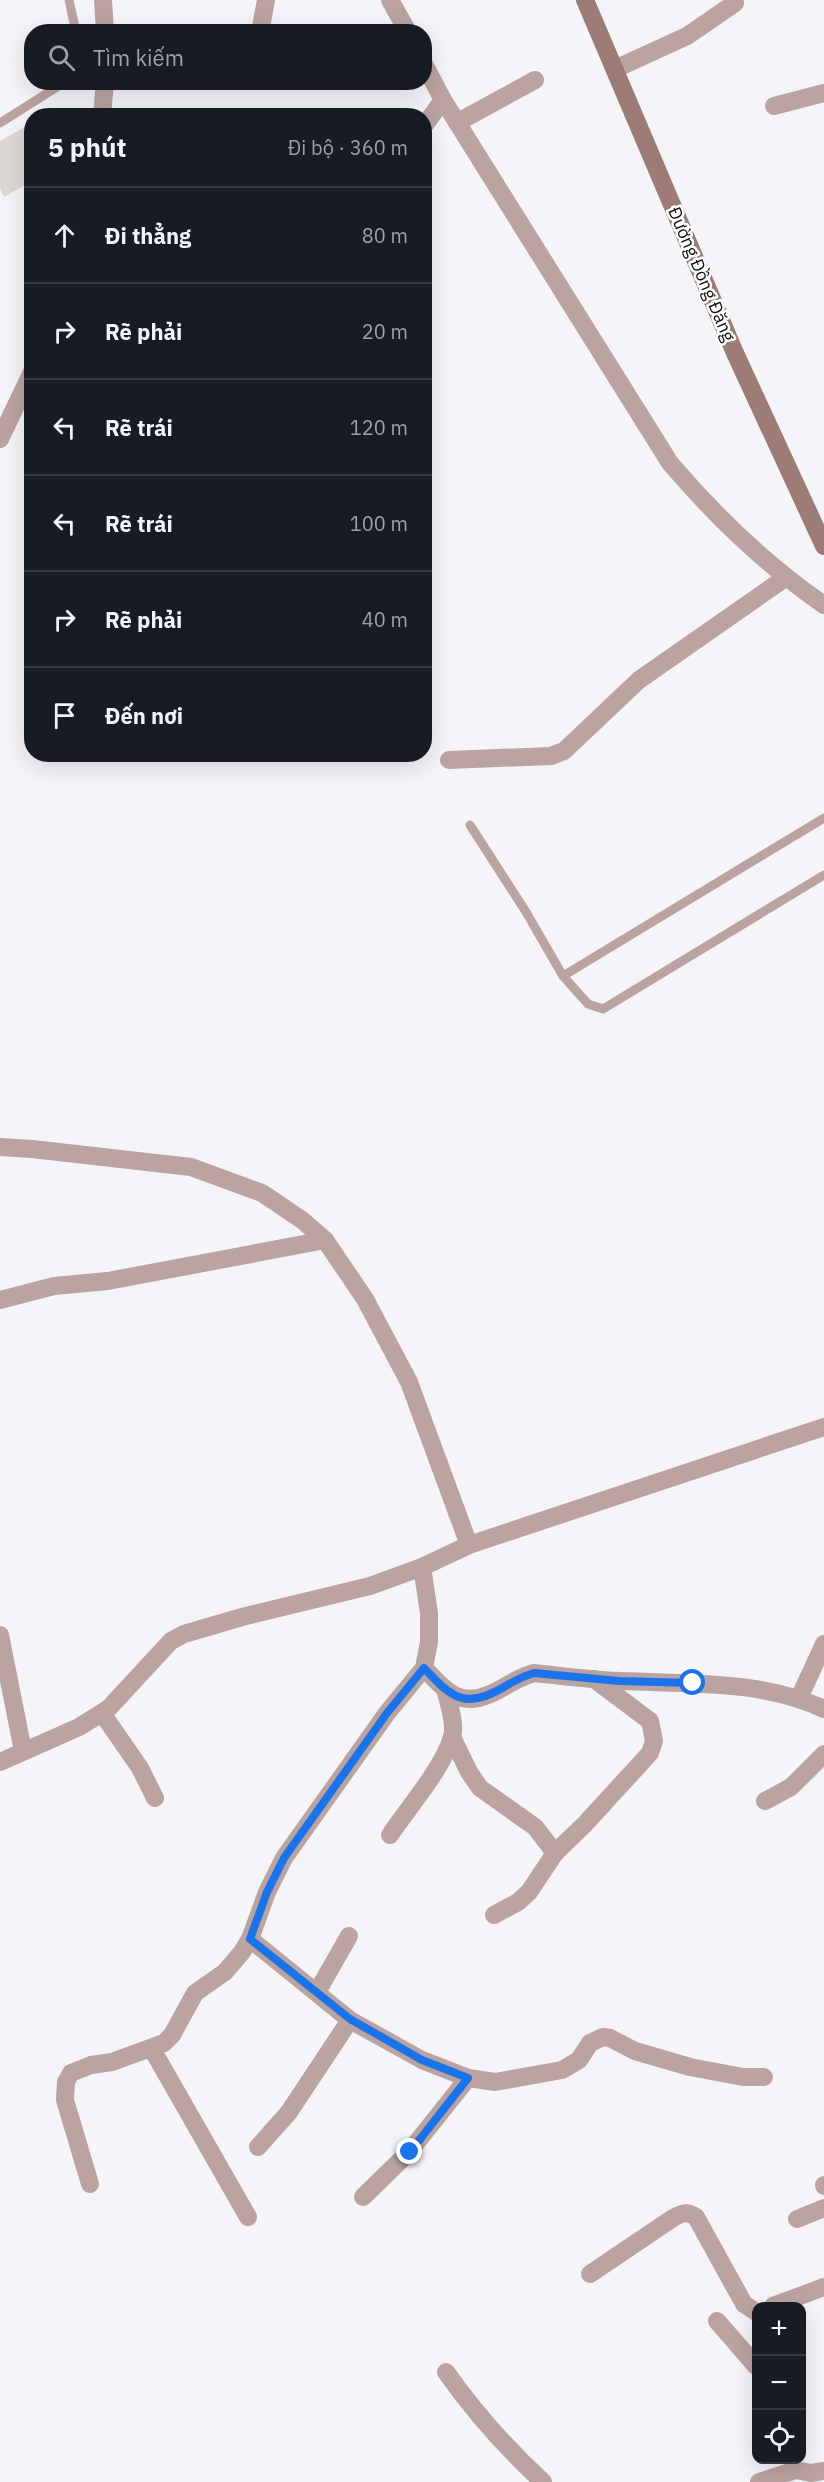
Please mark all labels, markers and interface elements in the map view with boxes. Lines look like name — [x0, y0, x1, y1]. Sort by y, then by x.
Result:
search box — [24, 24, 432, 90]
icon: search — [45, 41, 78, 74]
text: Tìm kiếm — [93, 43, 184, 72]
text: 5 phút — [48, 130, 127, 164]
text: Đi bộ · 360 m — [288, 134, 408, 161]
street label: Đường Đồng Đăng — [663, 203, 741, 345]
icon: ahead — [48, 219, 81, 252]
text: Đi thẳng — [105, 221, 191, 250]
text: 80 m — [362, 222, 408, 249]
icon: right — [48, 315, 81, 348]
text: Rẽ phải — [105, 317, 182, 346]
text: 20 m — [362, 318, 408, 345]
icon: left — [48, 411, 81, 444]
text: Rẽ trái — [105, 413, 173, 442]
text: 120 m — [350, 414, 408, 441]
icon: left — [48, 507, 81, 540]
text: Rẽ trái — [105, 509, 173, 538]
text: 100 m — [350, 510, 408, 537]
icon: right — [48, 603, 81, 636]
text: Rẽ phải — [105, 605, 182, 634]
text: 40 m — [362, 606, 408, 633]
icon: arrive — [48, 699, 81, 732]
text: Đến nơi — [105, 701, 183, 730]
route start — [679, 1669, 705, 1695]
route end — [396, 2138, 422, 2164]
map controls — [752, 2302, 806, 2464]
button: + — [752, 2302, 806, 2356]
button: − — [752, 2356, 806, 2410]
button: locate — [752, 2410, 806, 2464]

